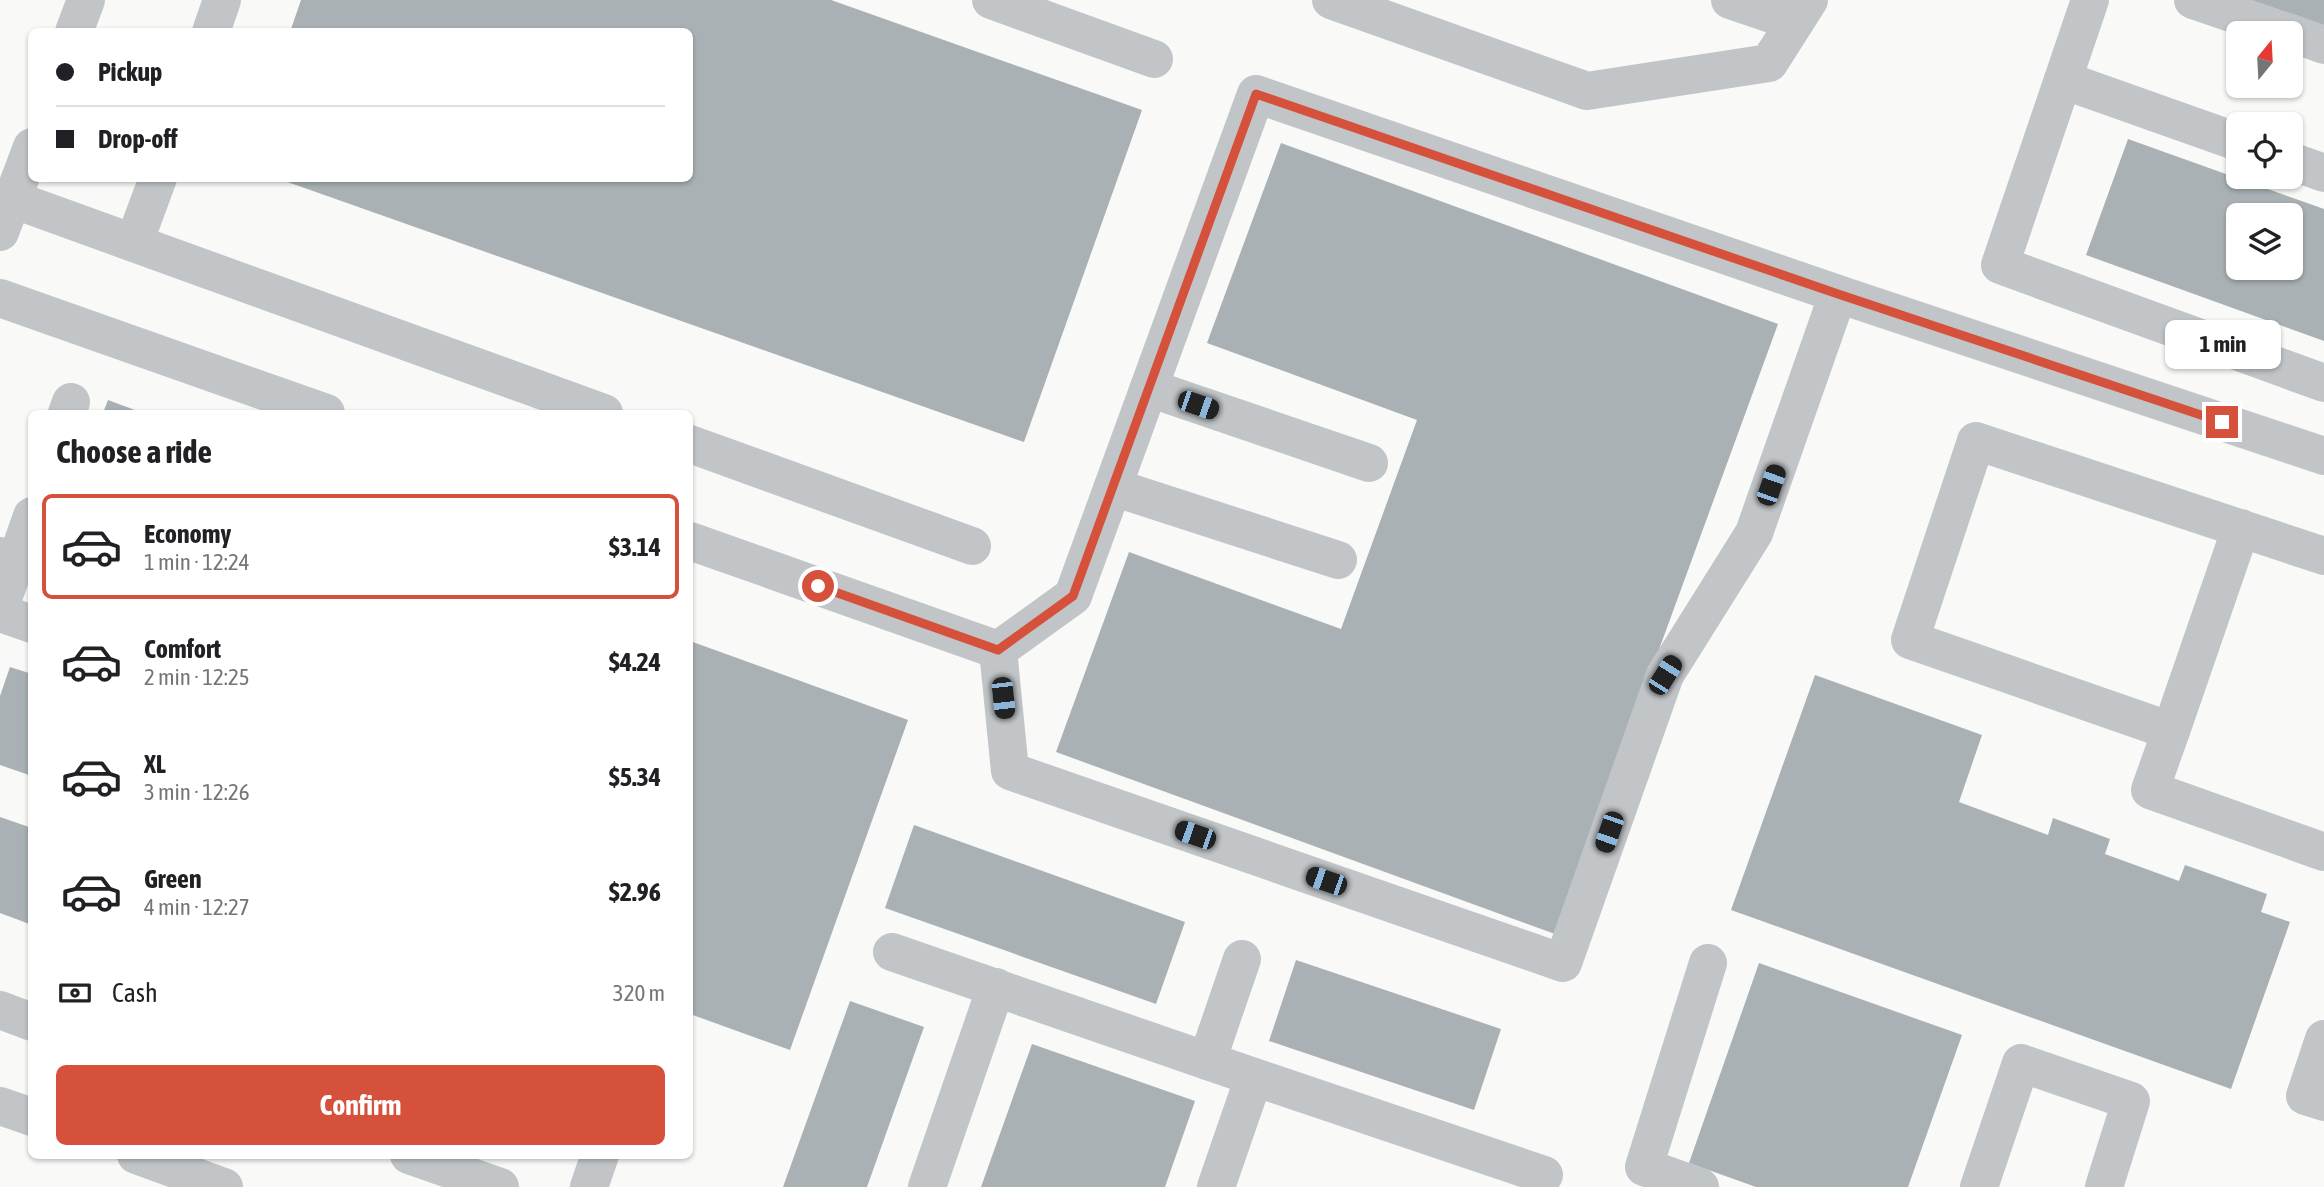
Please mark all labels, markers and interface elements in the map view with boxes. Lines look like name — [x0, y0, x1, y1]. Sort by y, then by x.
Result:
north arrow — [2226, 21, 2303, 98]
map controls — [2226, 21, 2303, 280]
text: Pickup — [98, 57, 162, 87]
button: locate — [2226, 112, 2303, 189]
text: Drop-off — [98, 124, 178, 154]
button: layers — [2226, 203, 2303, 280]
callout: 1 min — [2164, 320, 2280, 370]
text: 1 min — [2200, 331, 2246, 357]
car — [1175, 388, 1222, 422]
route end — [2206, 406, 2238, 438]
text: Choose a ride — [56, 433, 212, 470]
car — [1755, 462, 1788, 508]
icon: car — [60, 515, 123, 578]
text: Economy — [144, 519, 231, 549]
text: $3.14 — [609, 532, 661, 562]
text: 1 min · 12:24 — [144, 549, 250, 575]
route start — [802, 570, 834, 602]
icon: car — [60, 630, 123, 693]
text: Comfort — [144, 634, 221, 664]
text: $4.24 — [609, 647, 661, 677]
car — [1645, 652, 1686, 698]
text: 2 min · 12:25 — [144, 664, 250, 690]
car — [991, 676, 1016, 720]
icon: car — [60, 745, 123, 808]
text: XL — [144, 749, 166, 779]
text: $5.34 — [609, 762, 661, 792]
text: 3 min · 12:26 — [144, 779, 250, 805]
car — [1593, 809, 1626, 855]
car — [1172, 818, 1219, 852]
icon: car — [60, 860, 123, 923]
text: Green — [144, 864, 202, 894]
car — [1303, 864, 1350, 898]
text: $2.96 — [609, 877, 661, 907]
text: 4 min · 12:27 — [144, 894, 250, 920]
icon: cash — [56, 974, 94, 1012]
text: Cash — [112, 978, 158, 1008]
text: 320 m — [613, 980, 665, 1006]
button: Confirm — [56, 1065, 665, 1145]

